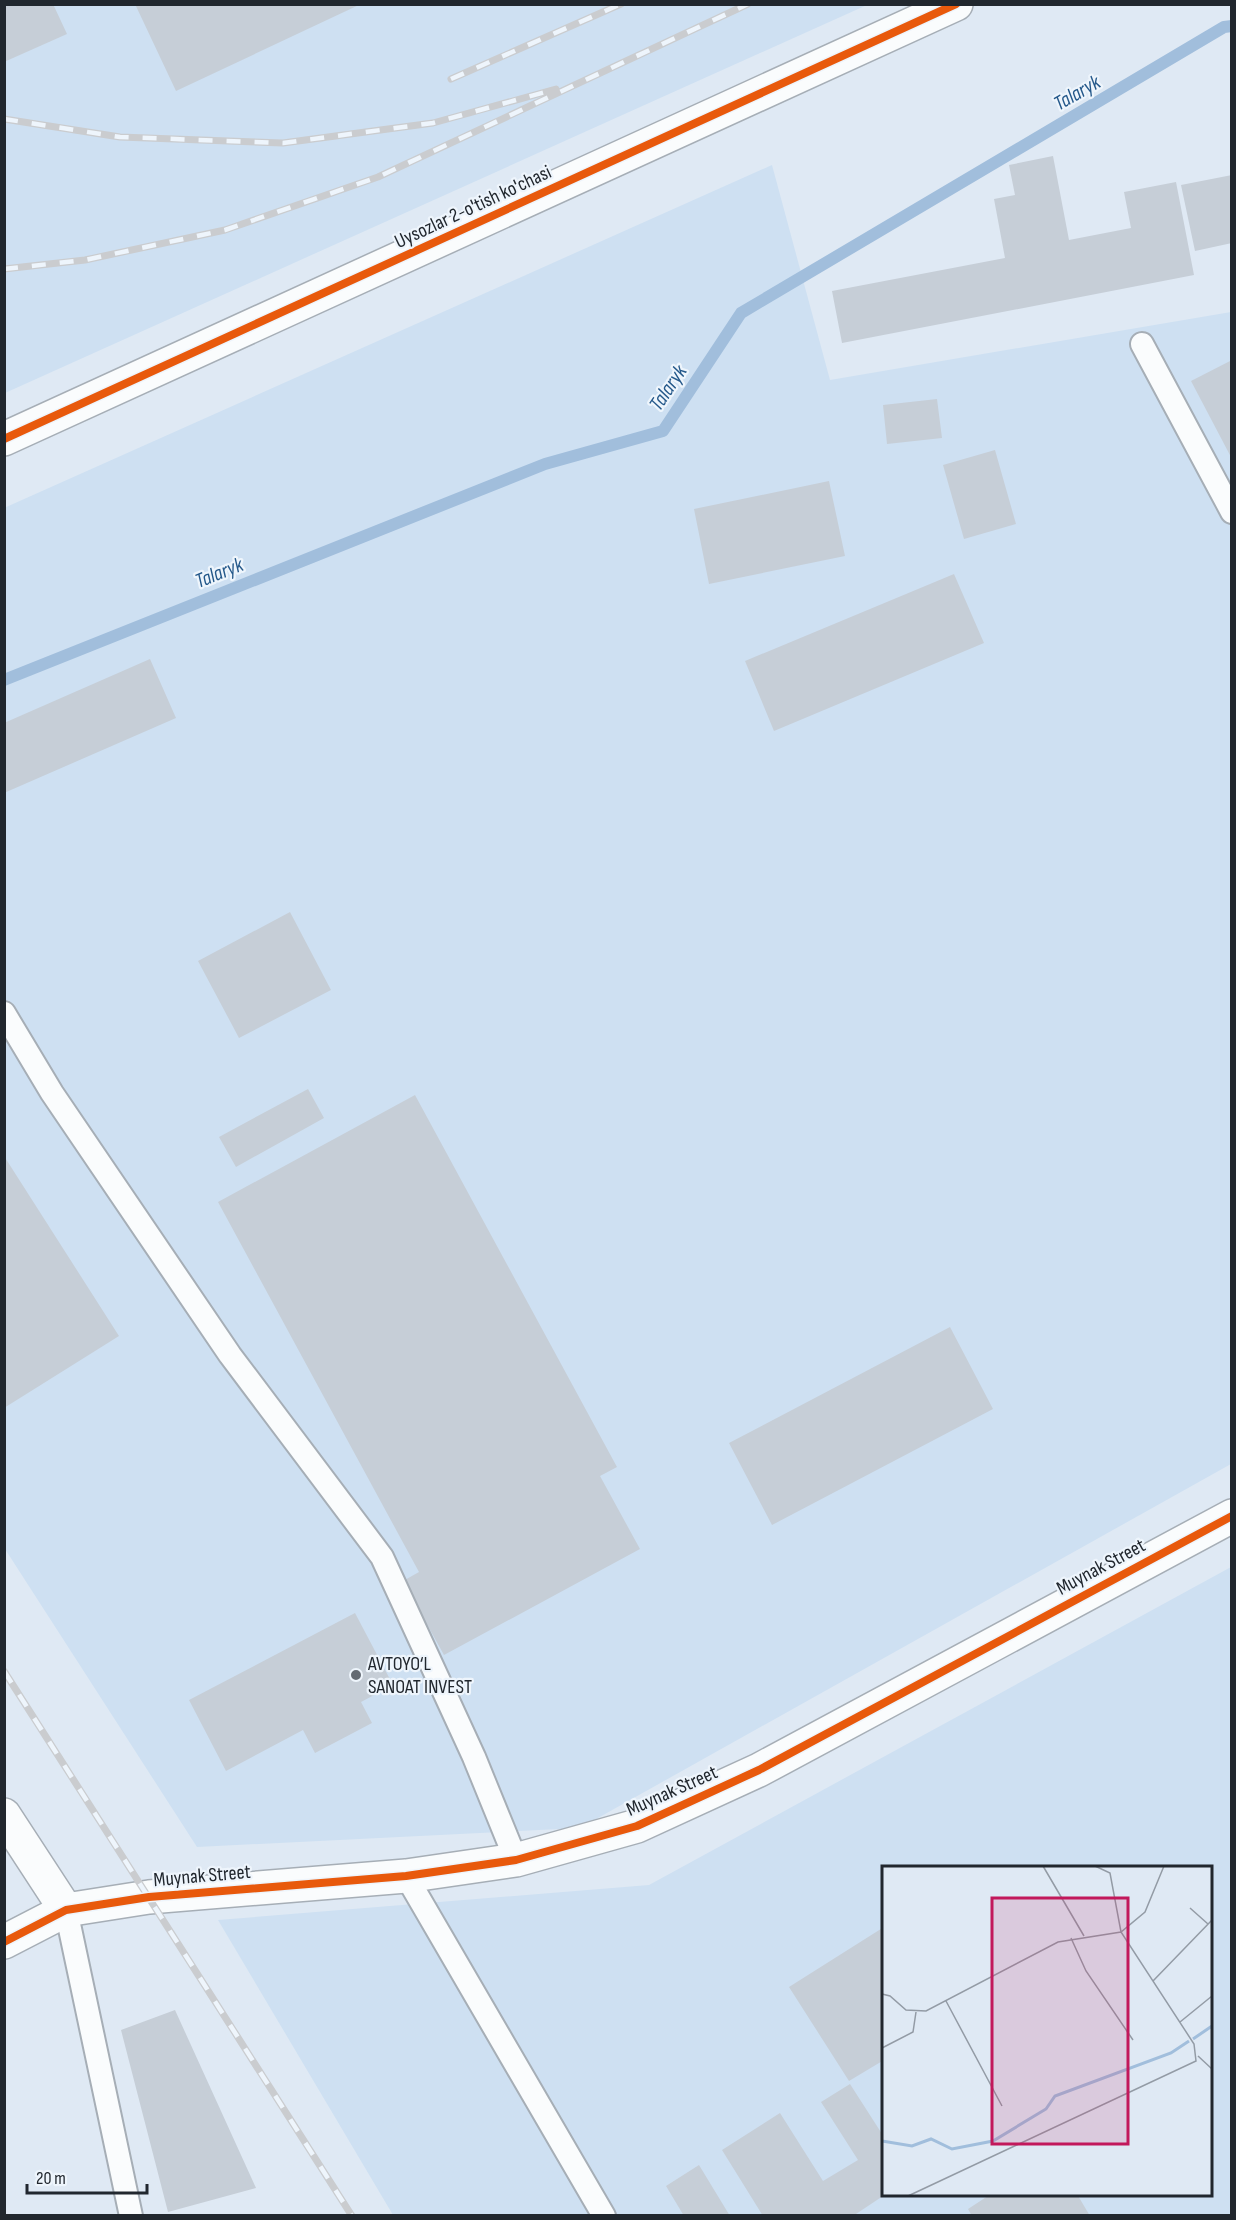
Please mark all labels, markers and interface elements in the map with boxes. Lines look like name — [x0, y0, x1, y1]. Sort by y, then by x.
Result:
water label: Talaryk — [1049, 69, 1106, 116]
street label: Uysozlar 2-o'tish ko'chasi — [391, 160, 555, 254]
water label: Talaryk — [644, 359, 693, 416]
water label: Talaryk — [191, 552, 248, 594]
street label: Muynak Street — [1052, 1534, 1150, 1600]
place label: AVTOYO‘L SANOAT INVEST — [367, 1652, 472, 1699]
marker: AVTOYO‘L SANOAT INVEST — [349, 1668, 363, 1682]
street label: Muynak Street — [623, 1760, 721, 1822]
street label: Muynak Street — [153, 1860, 251, 1892]
inset map — [882, 1866, 1212, 2196]
scale bar — [27, 2157, 147, 2195]
text: 20 m — [36, 2168, 66, 2189]

